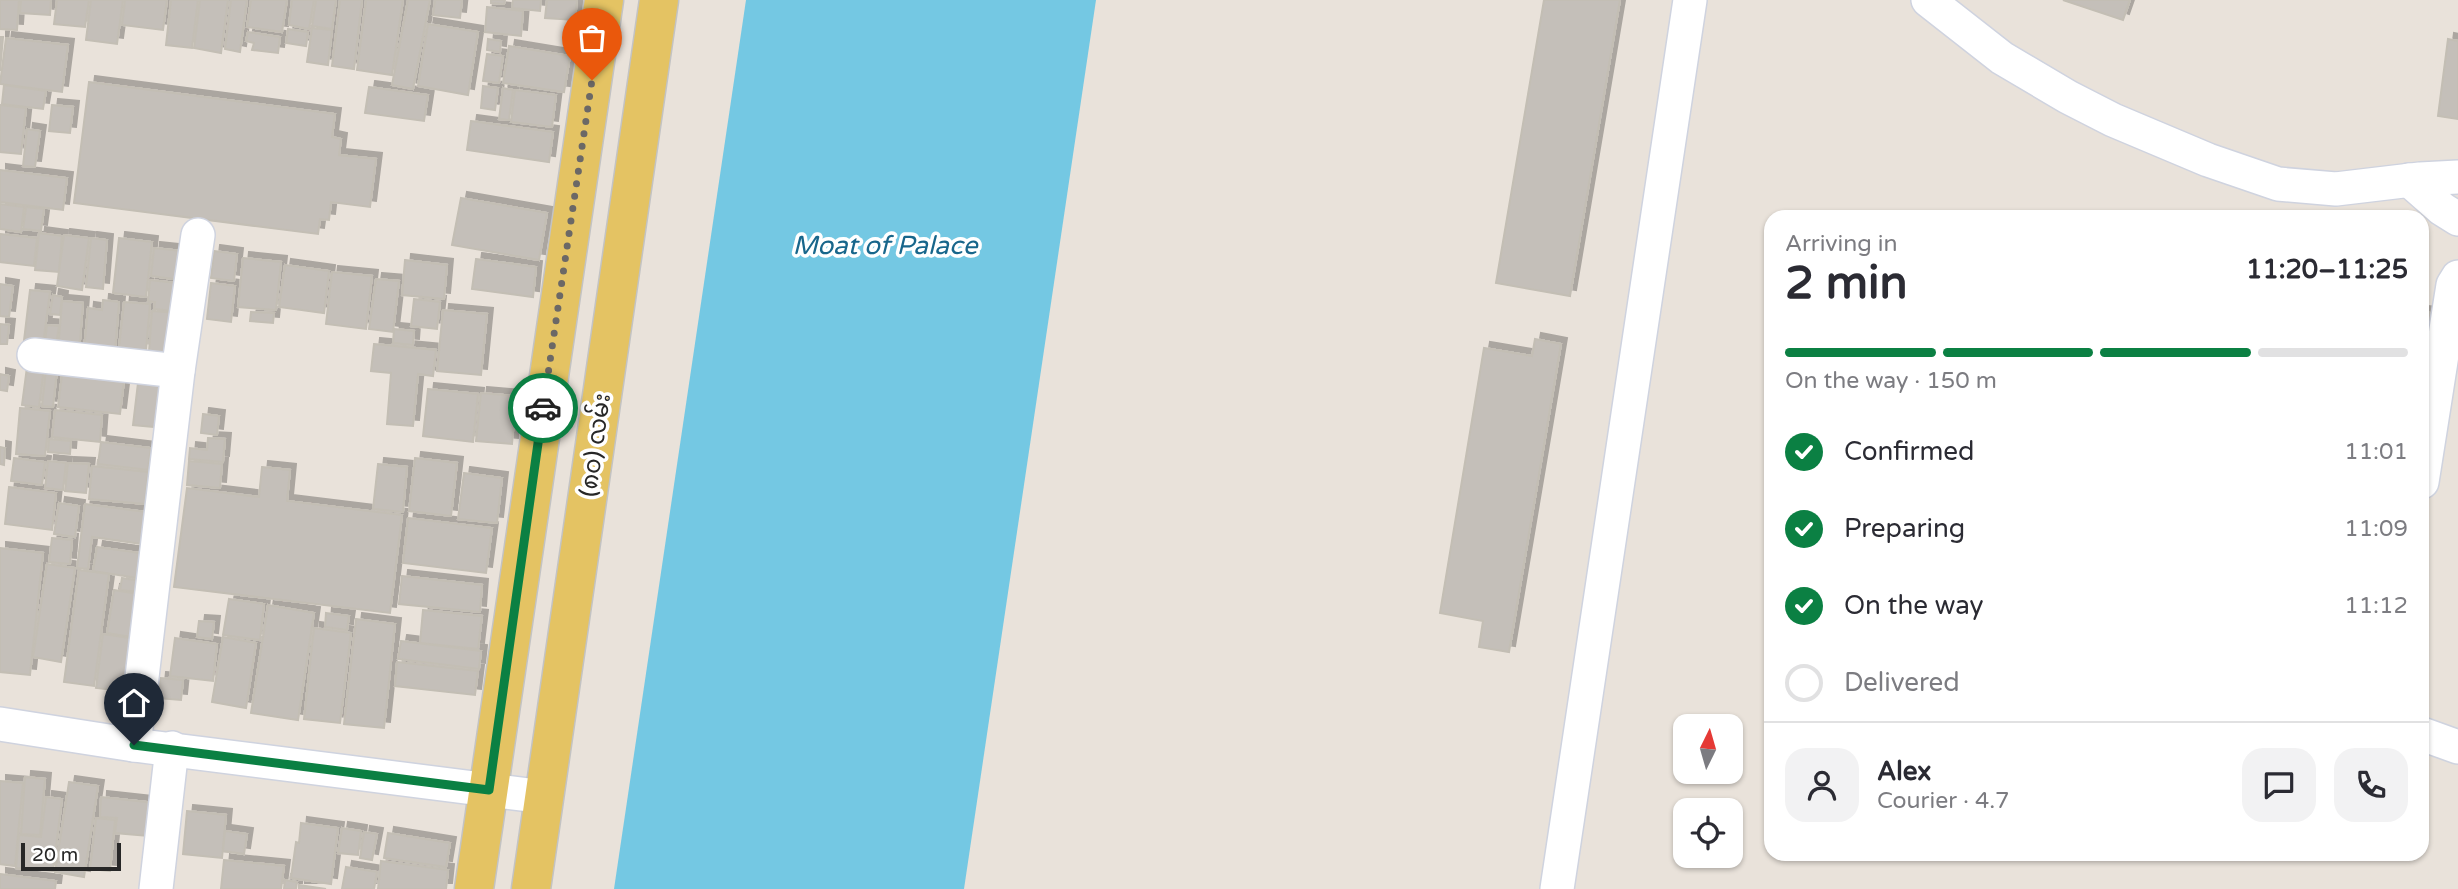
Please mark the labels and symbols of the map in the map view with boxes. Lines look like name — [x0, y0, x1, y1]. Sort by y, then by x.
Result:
pin — [562, 8, 622, 80]
water label: Moat of Palace — [793, 230, 979, 261]
courier — [508, 373, 578, 443]
street label: (၈၀) လမ်း — [572, 391, 617, 499]
pin — [104, 673, 164, 745]
north arrow — [1673, 714, 1743, 784]
scale bar — [21, 840, 121, 872]

